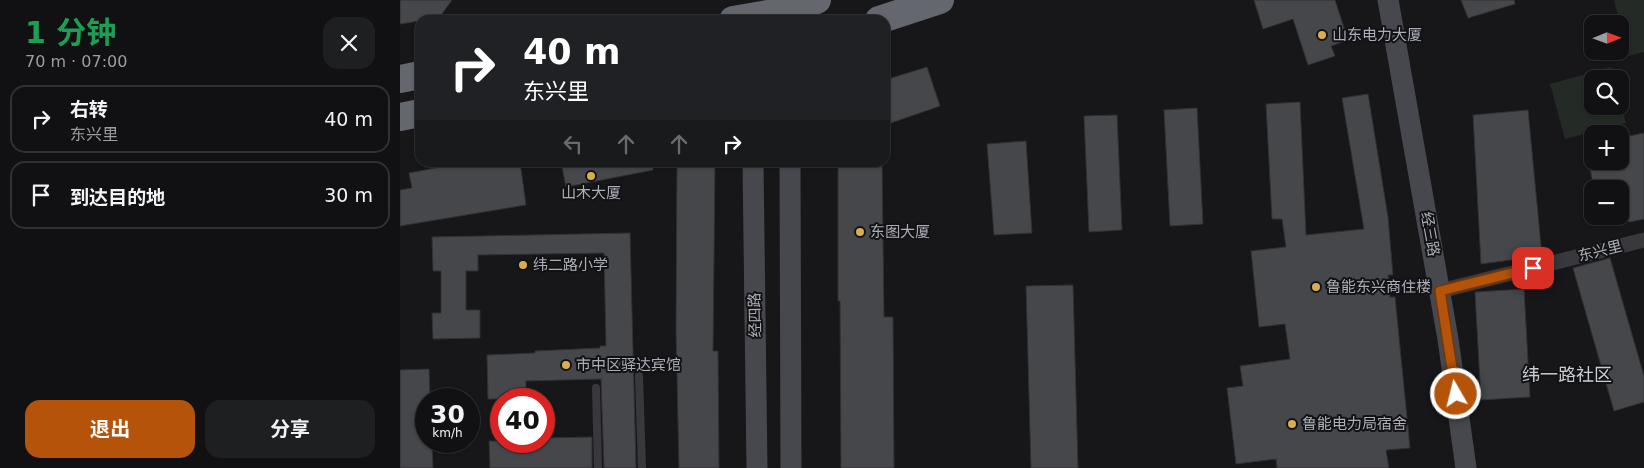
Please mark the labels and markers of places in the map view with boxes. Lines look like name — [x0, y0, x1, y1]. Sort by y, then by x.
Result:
place label: 山东电力大厦 — [1332, 26, 1422, 44]
marker: 山东电力大厦 — [1316, 29, 1328, 41]
marker: 山木大厦 — [585, 170, 597, 182]
place label: 山木大厦 — [561, 184, 621, 202]
place label: 东图大厦 — [870, 223, 930, 241]
marker: 东图大厦 — [854, 226, 866, 238]
pin — [1512, 247, 1554, 289]
place label: 纬二路小学 — [533, 256, 608, 274]
marker: 纬二路小学 — [517, 259, 529, 271]
place label: 鲁能东兴商住楼 — [1326, 278, 1431, 296]
marker: 鲁能东兴商住楼 — [1310, 281, 1322, 293]
place label: 市中区驿达宾馆 — [576, 356, 681, 374]
marker: 市中区驿达宾馆 — [560, 359, 572, 371]
place label: 鲁能电力局宿舍 — [1302, 415, 1407, 433]
marker: 鲁能电力局宿舍 — [1286, 418, 1298, 430]

